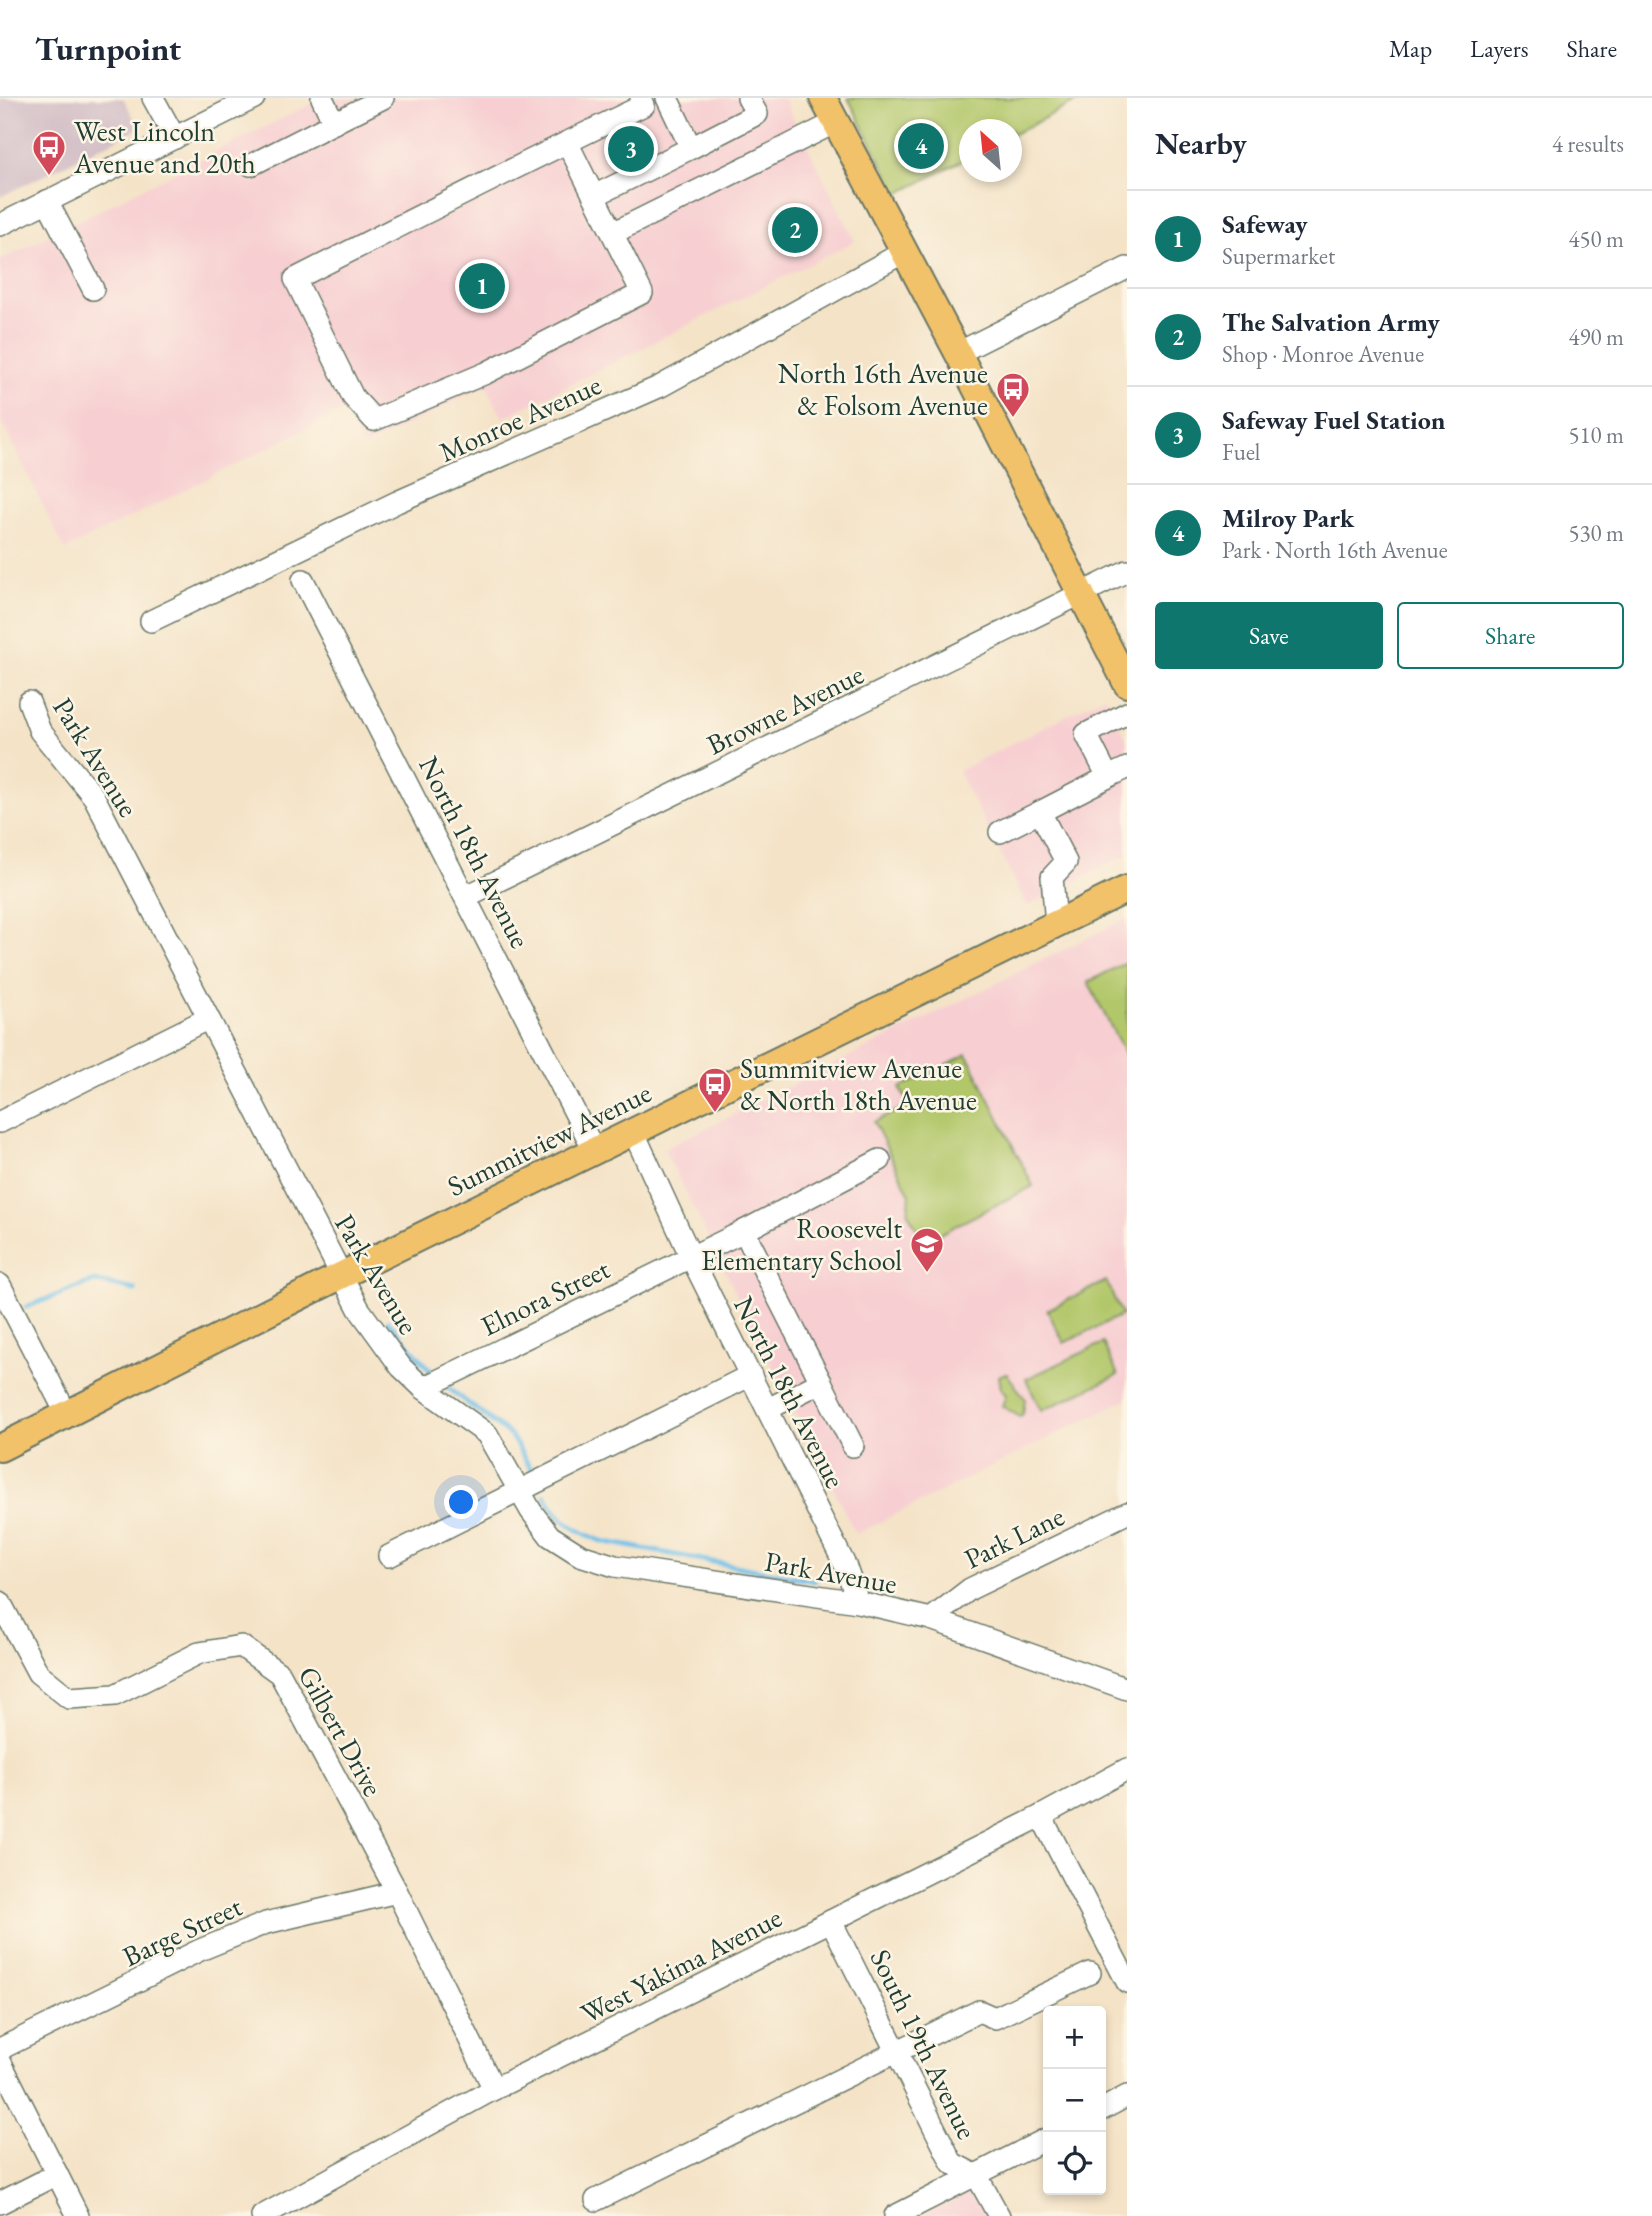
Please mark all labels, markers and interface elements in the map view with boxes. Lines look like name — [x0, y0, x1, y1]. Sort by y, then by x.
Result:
text: Turnpoint — [35, 27, 181, 70]
text: Map — [1389, 33, 1432, 64]
text: Layers — [1470, 33, 1529, 64]
text: Share — [1567, 33, 1617, 64]
place label: West Lincoln Avenue and 20th — [73, 113, 256, 181]
north arrow — [959, 119, 1022, 182]
pin: 4 — [898, 120, 944, 172]
pin: 3 — [608, 123, 654, 175]
text: Nearby — [1155, 124, 1247, 163]
bus stop icon: West Lincoln Avenue and 20th — [30, 128, 68, 177]
text: 4 results — [1552, 129, 1624, 159]
pin: 2 — [772, 204, 818, 256]
text: Safeway — [1222, 207, 1308, 241]
text: 1 — [1172, 224, 1184, 254]
text: 450 m — [1568, 224, 1624, 254]
text: Supermarket — [1222, 241, 1335, 271]
pin: 1 — [459, 260, 505, 312]
text: The Salvation Army — [1222, 305, 1440, 339]
text: 2 — [1172, 322, 1184, 352]
text: 490 m — [1568, 322, 1624, 352]
text: Shop · Monroe Avenue — [1222, 339, 1424, 369]
place label: North 16th Avenue & Folsom Avenue — [778, 355, 988, 423]
street label: Monroe Avenue — [433, 366, 607, 470]
bus stop icon: North 16th Avenue & Folsom Avenue — [994, 370, 1032, 419]
text: Safeway Fuel Station — [1222, 403, 1446, 437]
text: 3 — [1172, 420, 1184, 450]
text: 510 m — [1568, 420, 1624, 450]
text: Fuel — [1222, 437, 1260, 467]
text: Milroy Park — [1222, 501, 1354, 535]
text: 4 — [1172, 518, 1184, 548]
text: 530 m — [1568, 518, 1624, 548]
text: Park · North 16th Avenue — [1222, 535, 1448, 565]
button: Save — [1155, 602, 1383, 669]
button: Share — [1397, 602, 1624, 669]
street label: Browne Avenue — [701, 656, 869, 762]
street label: Park Avenue — [45, 691, 147, 823]
street label: North 18th Avenue — [411, 750, 539, 954]
place label: Summitview Avenue & North 18th Avenue — [740, 1050, 977, 1118]
bus stop icon: Summitview Avenue & North 18th Avenue — [696, 1065, 734, 1114]
street label: Summitview Avenue — [441, 1074, 657, 1204]
street label: Park Avenue — [327, 1207, 427, 1341]
place label: Roosevelt Elementary School — [701, 1210, 902, 1278]
school or university icon: Roosevelt Elementary School — [908, 1225, 946, 1274]
street label: Elnora Street — [475, 1250, 615, 1344]
street label: North 18th Avenue — [726, 1290, 854, 1494]
your location — [444, 1485, 478, 1519]
street label: Park Lane — [958, 1497, 1070, 1577]
street label: Park Avenue — [762, 1543, 900, 1601]
street label: Gilbert Drive — [291, 1660, 391, 1802]
street label: Barge Street — [117, 1888, 247, 1974]
street label: West Yakima Avenue — [575, 1899, 788, 2031]
street label: South 19th Avenue — [863, 1943, 985, 2145]
map controls — [1043, 2006, 1106, 2195]
button: + — [1043, 2006, 1106, 2069]
button: − — [1043, 2069, 1106, 2132]
button: locate — [1043, 2132, 1106, 2195]

